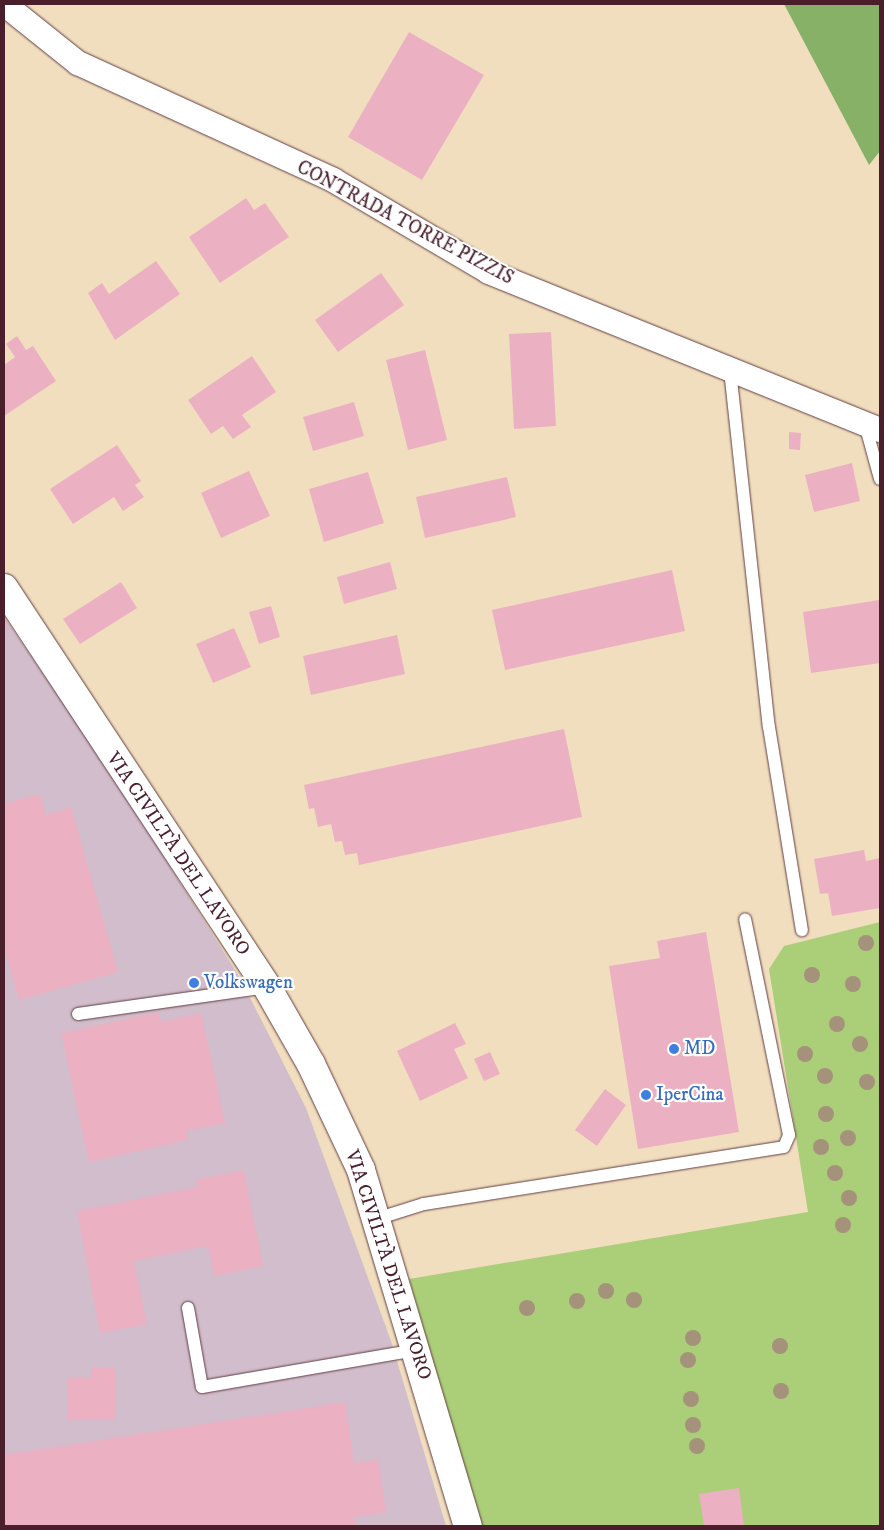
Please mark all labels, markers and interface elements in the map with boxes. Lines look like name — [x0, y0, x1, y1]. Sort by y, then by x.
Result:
street label: CONTRADA TORRE PIZZIS — [293, 156, 517, 290]
street label: VIA CIVILTÀ DEL LAVORO — [101, 748, 255, 960]
place label: Volkswagen — [204, 972, 293, 994]
marker: Volkswagen — [188, 977, 200, 989]
place label: MD — [684, 1038, 716, 1060]
marker: MD — [668, 1043, 680, 1055]
place label: IperCina — [656, 1084, 724, 1106]
marker: IperCina — [640, 1089, 652, 1101]
street label: VIA CIVILTÀ DEL LAVORO — [340, 1147, 436, 1383]

